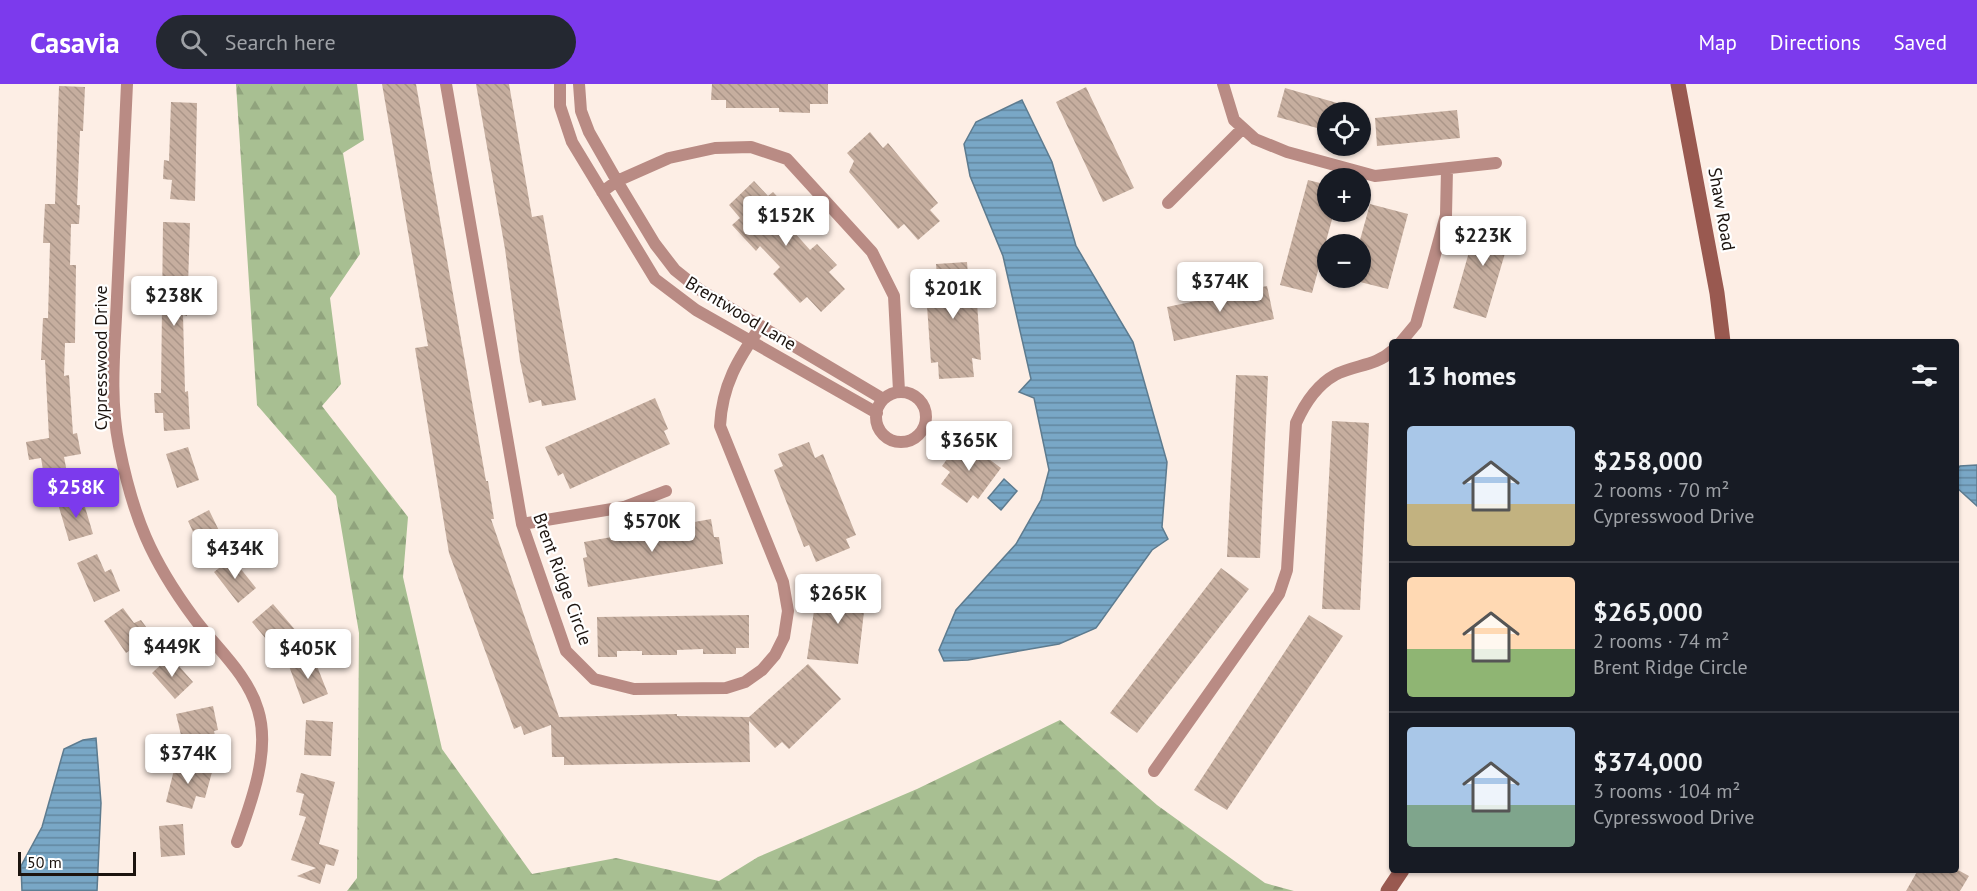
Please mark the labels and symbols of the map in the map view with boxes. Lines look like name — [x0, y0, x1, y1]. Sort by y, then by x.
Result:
street label: Shaw Road — [1703, 166, 1741, 252]
pin: $152K — [744, 196, 828, 247]
pin: $223K — [1441, 216, 1525, 267]
pin: $374K — [1178, 262, 1262, 313]
pin: $201K — [911, 269, 995, 320]
street label: Brentwood Lane — [681, 271, 801, 355]
pin: $238K — [132, 276, 216, 327]
street label: Cypresswood Drive — [89, 285, 112, 431]
pin: $365K — [927, 421, 1011, 472]
pin: $258K — [34, 468, 118, 519]
pin: $570K — [610, 502, 694, 553]
street label: Brent Ridge Circle — [528, 510, 598, 648]
pin: $434K — [193, 529, 277, 580]
pin: $265K — [796, 574, 880, 625]
pin: $449K — [130, 627, 214, 678]
pin: $405K — [266, 629, 350, 680]
pin: $374K — [146, 734, 230, 785]
scale bar — [18, 849, 136, 876]

